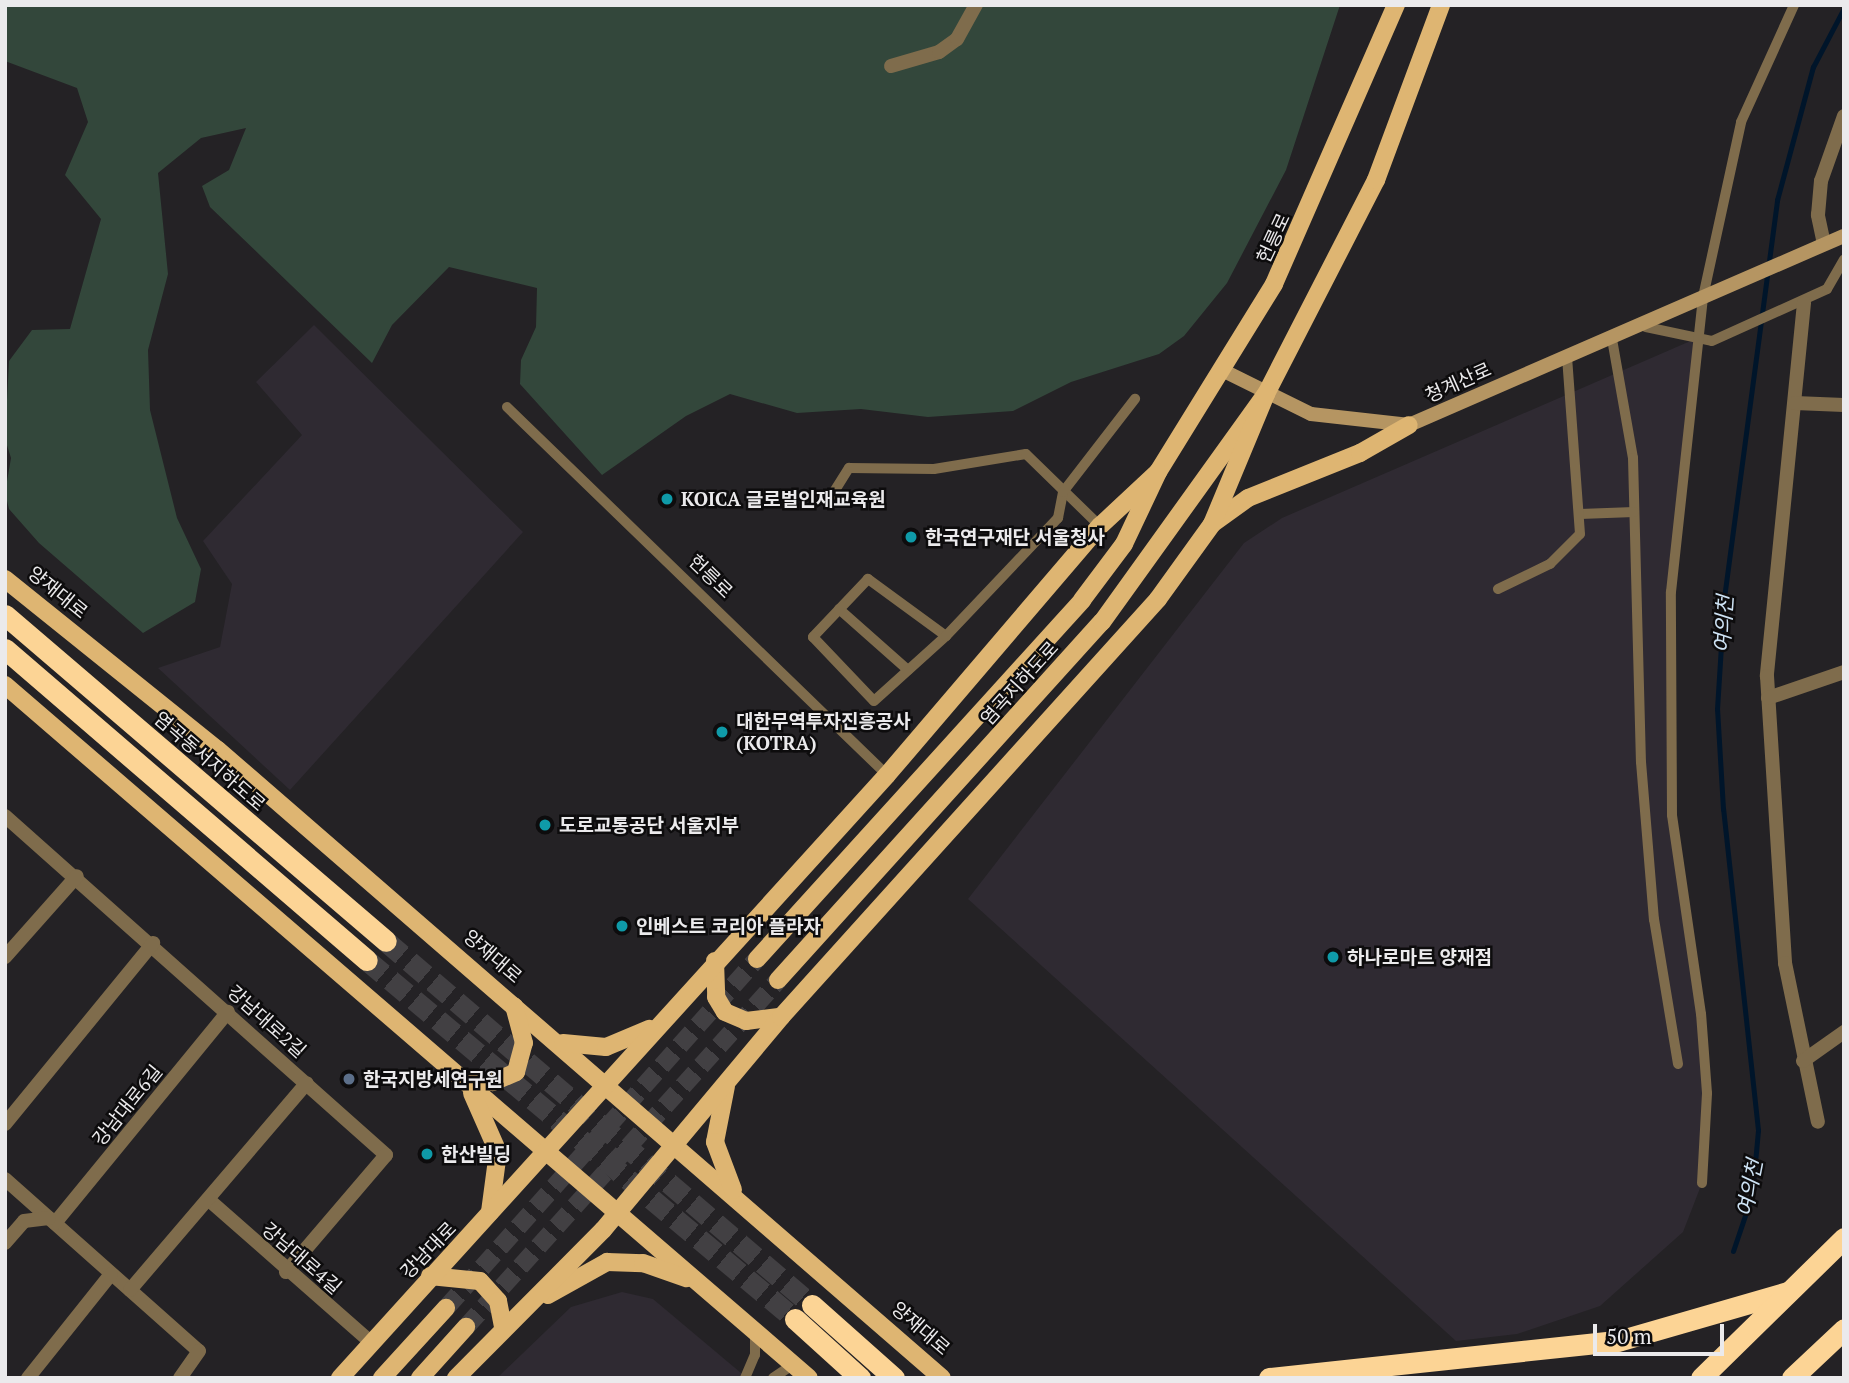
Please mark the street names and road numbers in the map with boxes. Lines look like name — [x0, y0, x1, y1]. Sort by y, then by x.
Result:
street label: 헌릉로 — [1252, 209, 1294, 267]
street label: 청계산로 — [1421, 357, 1495, 407]
street label: 헌릉로 — [684, 550, 738, 602]
street label: 양재대로 — [24, 561, 92, 623]
street label: 염곡지하도로 — [975, 636, 1063, 730]
street label: 염곡동서지하도로 — [150, 707, 270, 815]
street label: 양재대로 — [459, 924, 527, 988]
street label: 강남대로2길 — [223, 980, 311, 1062]
street label: 강남대로6길 — [87, 1060, 167, 1150]
street label: 강남대로4길 — [258, 1217, 346, 1299]
street label: 강남대로 — [396, 1217, 460, 1283]
street label: 양재대로 — [887, 1296, 955, 1360]

